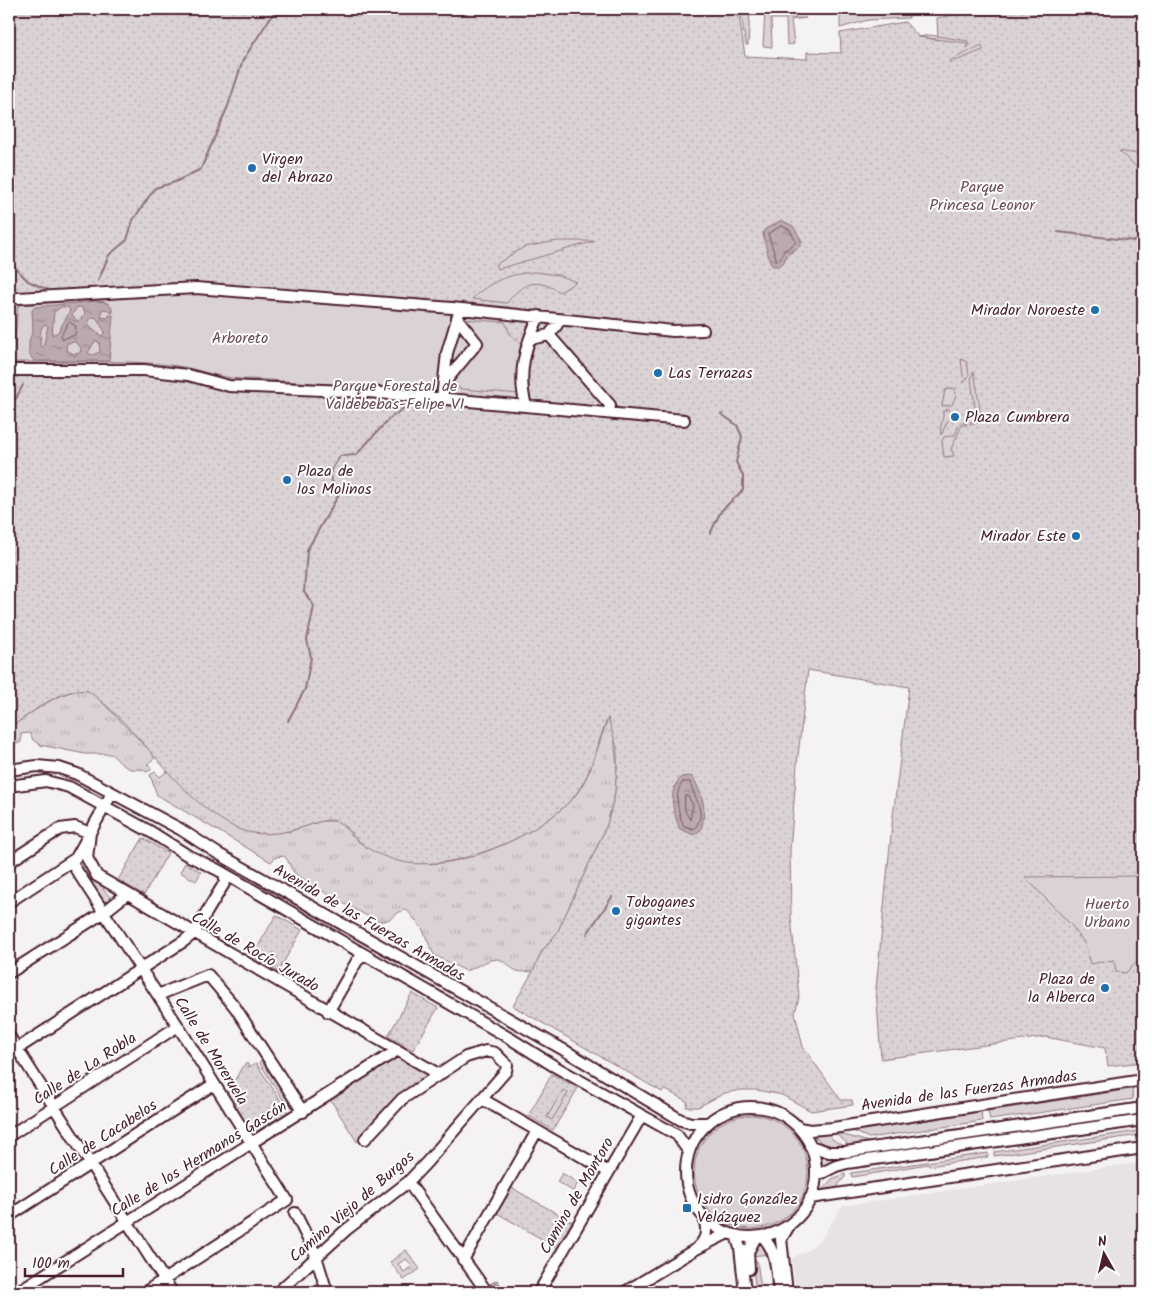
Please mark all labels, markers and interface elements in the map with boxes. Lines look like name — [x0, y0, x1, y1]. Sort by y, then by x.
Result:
place label: Virgen del Abrazo — [262, 147, 333, 190]
marker: Virgen del Abrazo — [246, 162, 258, 174]
park label: Parque Princesa Leonor — [929, 175, 1037, 218]
place label: Mirador Noroeste — [971, 298, 1085, 323]
marker: Mirador Noroeste — [1089, 304, 1101, 316]
park label: Arboreto — [212, 326, 268, 351]
place label: Las Terrazas — [668, 361, 753, 386]
marker: Las Terrazas — [652, 367, 664, 379]
park label: Parque Forestal de Valdebebas-Felipe VI — [326, 374, 464, 417]
place label: Plaza Cumbrera — [965, 405, 1070, 430]
marker: Plaza Cumbrera — [949, 411, 961, 423]
place label: Plaza de los Molinos — [297, 459, 372, 502]
marker: Plaza de los Molinos — [281, 474, 293, 486]
place label: Mirador Este — [980, 524, 1066, 549]
marker: Mirador Este — [1070, 530, 1082, 542]
street label: Avenida de las Fuerzas Armadas — [268, 858, 470, 988]
place label: Toboganes gigantes — [625, 890, 695, 933]
park label: Huerto Urbano — [1084, 892, 1130, 935]
street label: Calle de Rocío Jurado — [186, 905, 324, 999]
marker: Toboganes gigantes — [610, 905, 622, 917]
place label: Plaza de la Alberca — [1028, 967, 1095, 1010]
marker: Plaza de la Alberca — [1099, 982, 1111, 994]
street label: Calle de Moreruela — [168, 992, 254, 1110]
street label: Calle de La Robla — [28, 1026, 142, 1112]
street label: Avenida de las Fuerzas Armadas — [859, 1063, 1079, 1119]
street label: Calle de Cacabelos — [44, 1093, 163, 1183]
street label: Calle de los Hermanos Gascón — [106, 1094, 292, 1224]
street label: Camino de Montoro — [533, 1133, 621, 1259]
street label: Camino Viejo de Burgos — [284, 1145, 421, 1269]
place label: Isidro González Velázquez — [697, 1187, 798, 1230]
marker: Isidro González Velázquez — [681, 1202, 693, 1214]
north arrow — [1080, 1228, 1130, 1278]
text: N — [1096, 1231, 1108, 1254]
scale bar — [25, 1246, 122, 1278]
text: 100 m — [32, 1252, 70, 1276]

